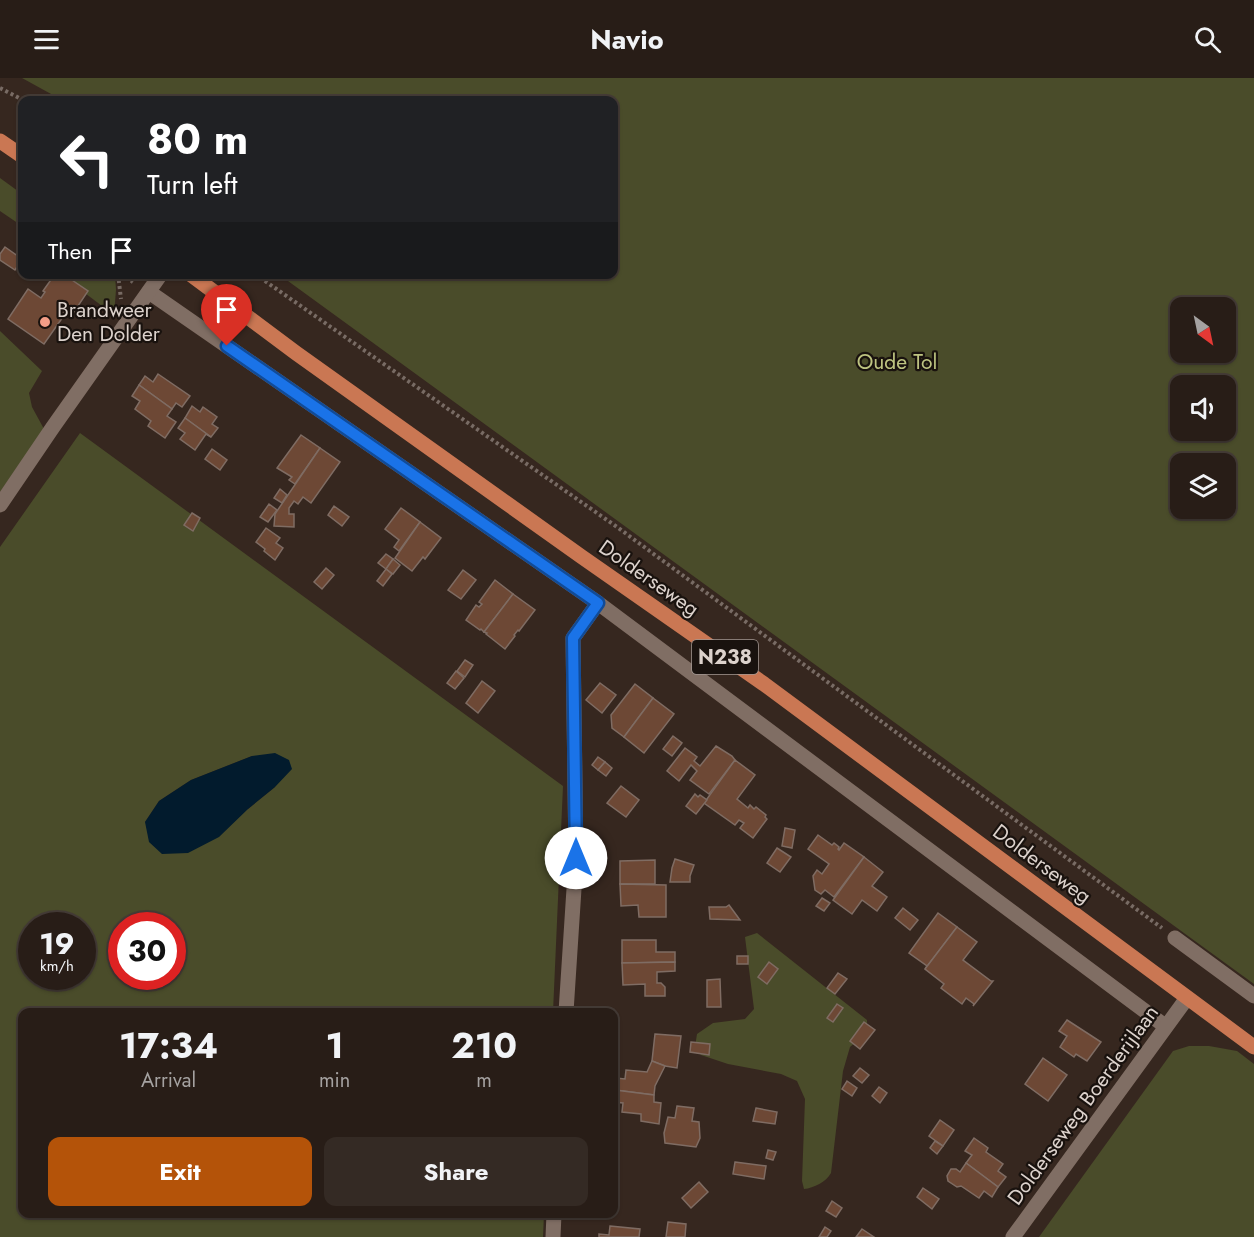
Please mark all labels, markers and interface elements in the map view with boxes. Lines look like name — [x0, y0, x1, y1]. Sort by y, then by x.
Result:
text: Navio — [590, 20, 664, 59]
icon: menu — [30, 23, 63, 56]
icon: search — [1191, 23, 1224, 56]
text: 80 m — [147, 109, 248, 170]
icon: left — [48, 120, 126, 198]
text: Turn left — [147, 165, 237, 204]
icon: arrive — [105, 234, 138, 267]
text: Then — [48, 235, 93, 267]
pin — [201, 284, 252, 346]
icon: arrive — [210, 293, 243, 326]
place label: Brandweer Den Dolder — [57, 295, 161, 349]
north arrow — [1170, 297, 1236, 363]
map controls — [1170, 297, 1236, 519]
marker: Brandweer Den Dolder — [38, 315, 52, 329]
park label: Oude Tol — [857, 347, 937, 377]
button: sound — [1170, 375, 1236, 441]
button: layers — [1170, 453, 1236, 519]
street label: Dolderseweg — [593, 532, 705, 624]
road number: N238 — [692, 640, 758, 674]
street label: Dolderseweg — [987, 817, 1097, 911]
position arrow — [544, 826, 608, 890]
speed limit sign: 30 — [108, 912, 186, 990]
text: 19 — [39, 922, 75, 965]
text: km/h — [40, 955, 74, 977]
street label: Dolderseweg Boerderijlaan — [1000, 999, 1166, 1211]
text: 17:34 — [119, 1019, 218, 1071]
text: 1 — [325, 1019, 344, 1071]
text: 210 — [451, 1019, 517, 1071]
text: Arrival — [141, 1066, 196, 1095]
text: min — [319, 1066, 350, 1095]
text: m — [476, 1066, 492, 1095]
button: Exit — [48, 1137, 312, 1206]
button: Share — [324, 1137, 588, 1206]

